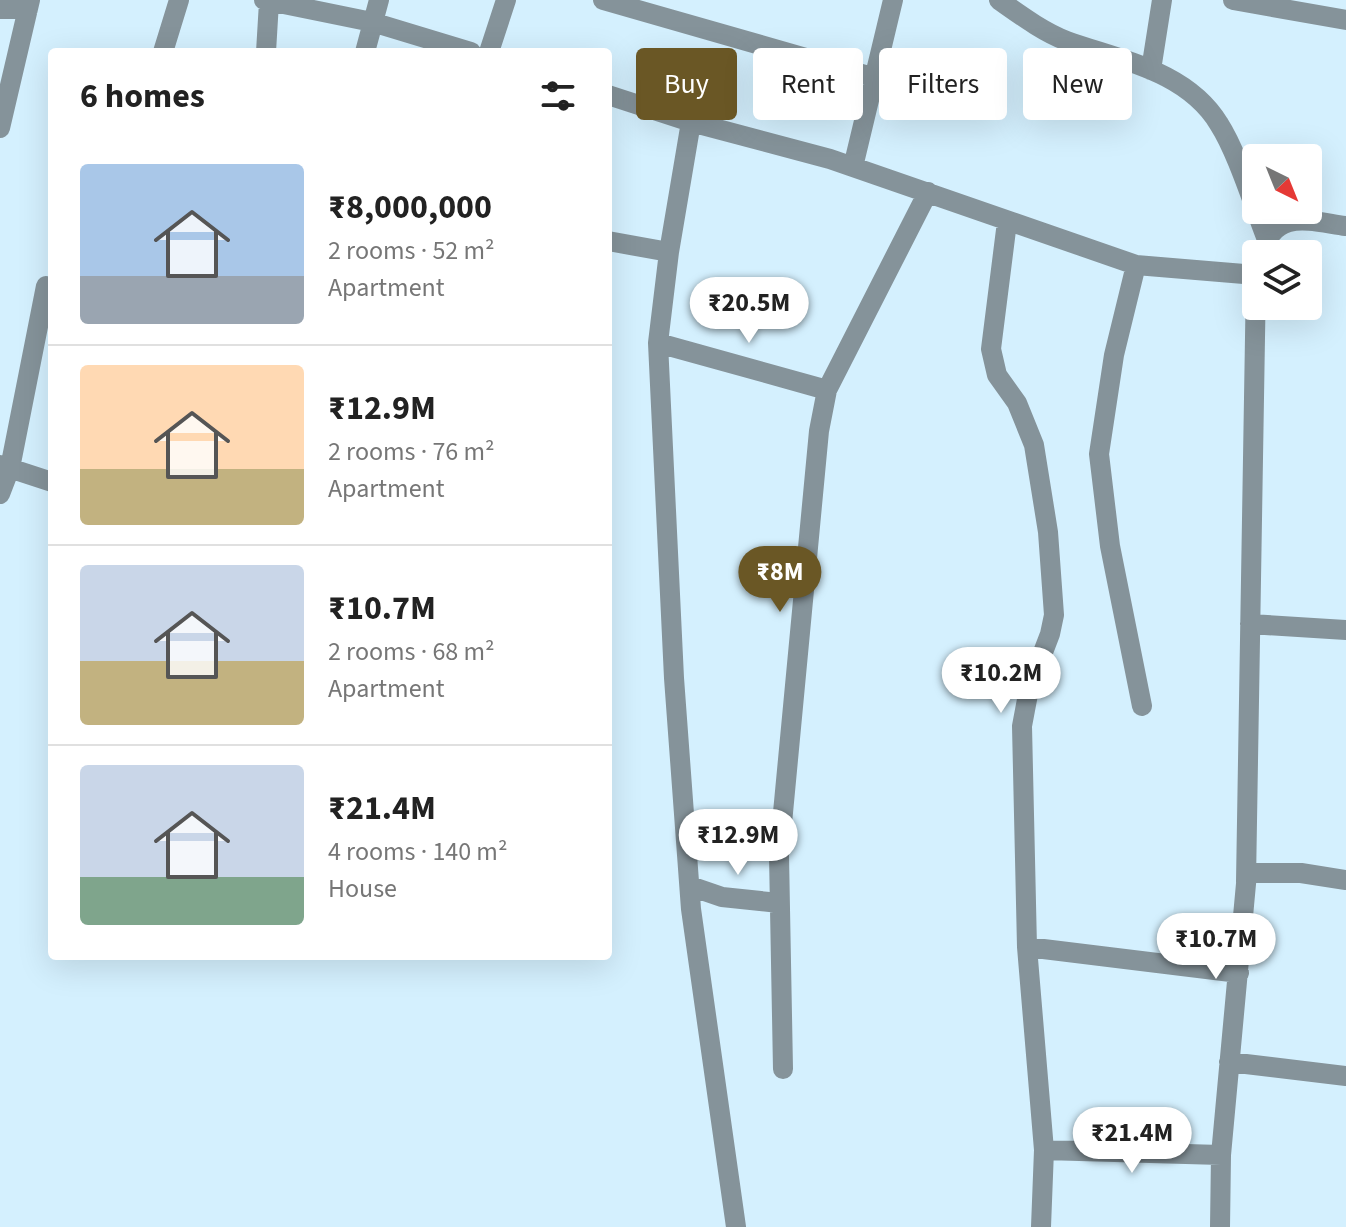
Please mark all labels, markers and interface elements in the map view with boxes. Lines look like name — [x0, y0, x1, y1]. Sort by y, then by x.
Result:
chip: Buy — [636, 48, 737, 120]
chip: Rent — [753, 48, 863, 120]
chip: Filters — [879, 48, 1007, 120]
chip: New — [1023, 48, 1132, 120]
text: 6 homes — [80, 72, 205, 121]
icon: filters — [536, 74, 580, 118]
north arrow — [1242, 144, 1322, 224]
map controls — [1242, 144, 1322, 320]
text: ₹8,000,000 — [328, 183, 492, 232]
icon: home — [144, 196, 240, 292]
text: 2 rooms · 52 m² — [328, 232, 495, 269]
button: layers — [1242, 240, 1322, 320]
text: Apartment — [328, 269, 445, 306]
pin: ₹20.5M — [684, 277, 814, 345]
text: ₹20.5M — [708, 284, 790, 321]
text: ₹12.9M — [328, 384, 436, 433]
icon: home — [144, 397, 240, 493]
text: 2 rooms · 76 m² — [328, 433, 495, 470]
text: Apartment — [328, 470, 445, 507]
pin: ₹8M — [741, 546, 819, 614]
text: ₹8M — [756, 553, 804, 590]
text: ₹10.7M — [328, 584, 436, 633]
icon: home — [144, 597, 240, 693]
text: 2 rooms · 68 m² — [328, 633, 495, 670]
pin: ₹10.2M — [936, 647, 1066, 715]
text: ₹10.2M — [960, 654, 1042, 691]
text: Apartment — [328, 670, 445, 707]
text: ₹21.4M — [328, 784, 436, 833]
icon: home — [144, 797, 240, 893]
pin: ₹12.9M — [673, 809, 803, 877]
text: ₹12.9M — [697, 816, 779, 853]
text: 4 rooms · 140 m² — [328, 833, 507, 870]
text: House — [328, 870, 397, 907]
pin: ₹10.7M — [1151, 913, 1281, 981]
text: ₹10.7M — [1175, 920, 1257, 957]
pin: ₹21.4M — [1067, 1107, 1197, 1175]
text: ₹21.4M — [1091, 1114, 1173, 1151]

